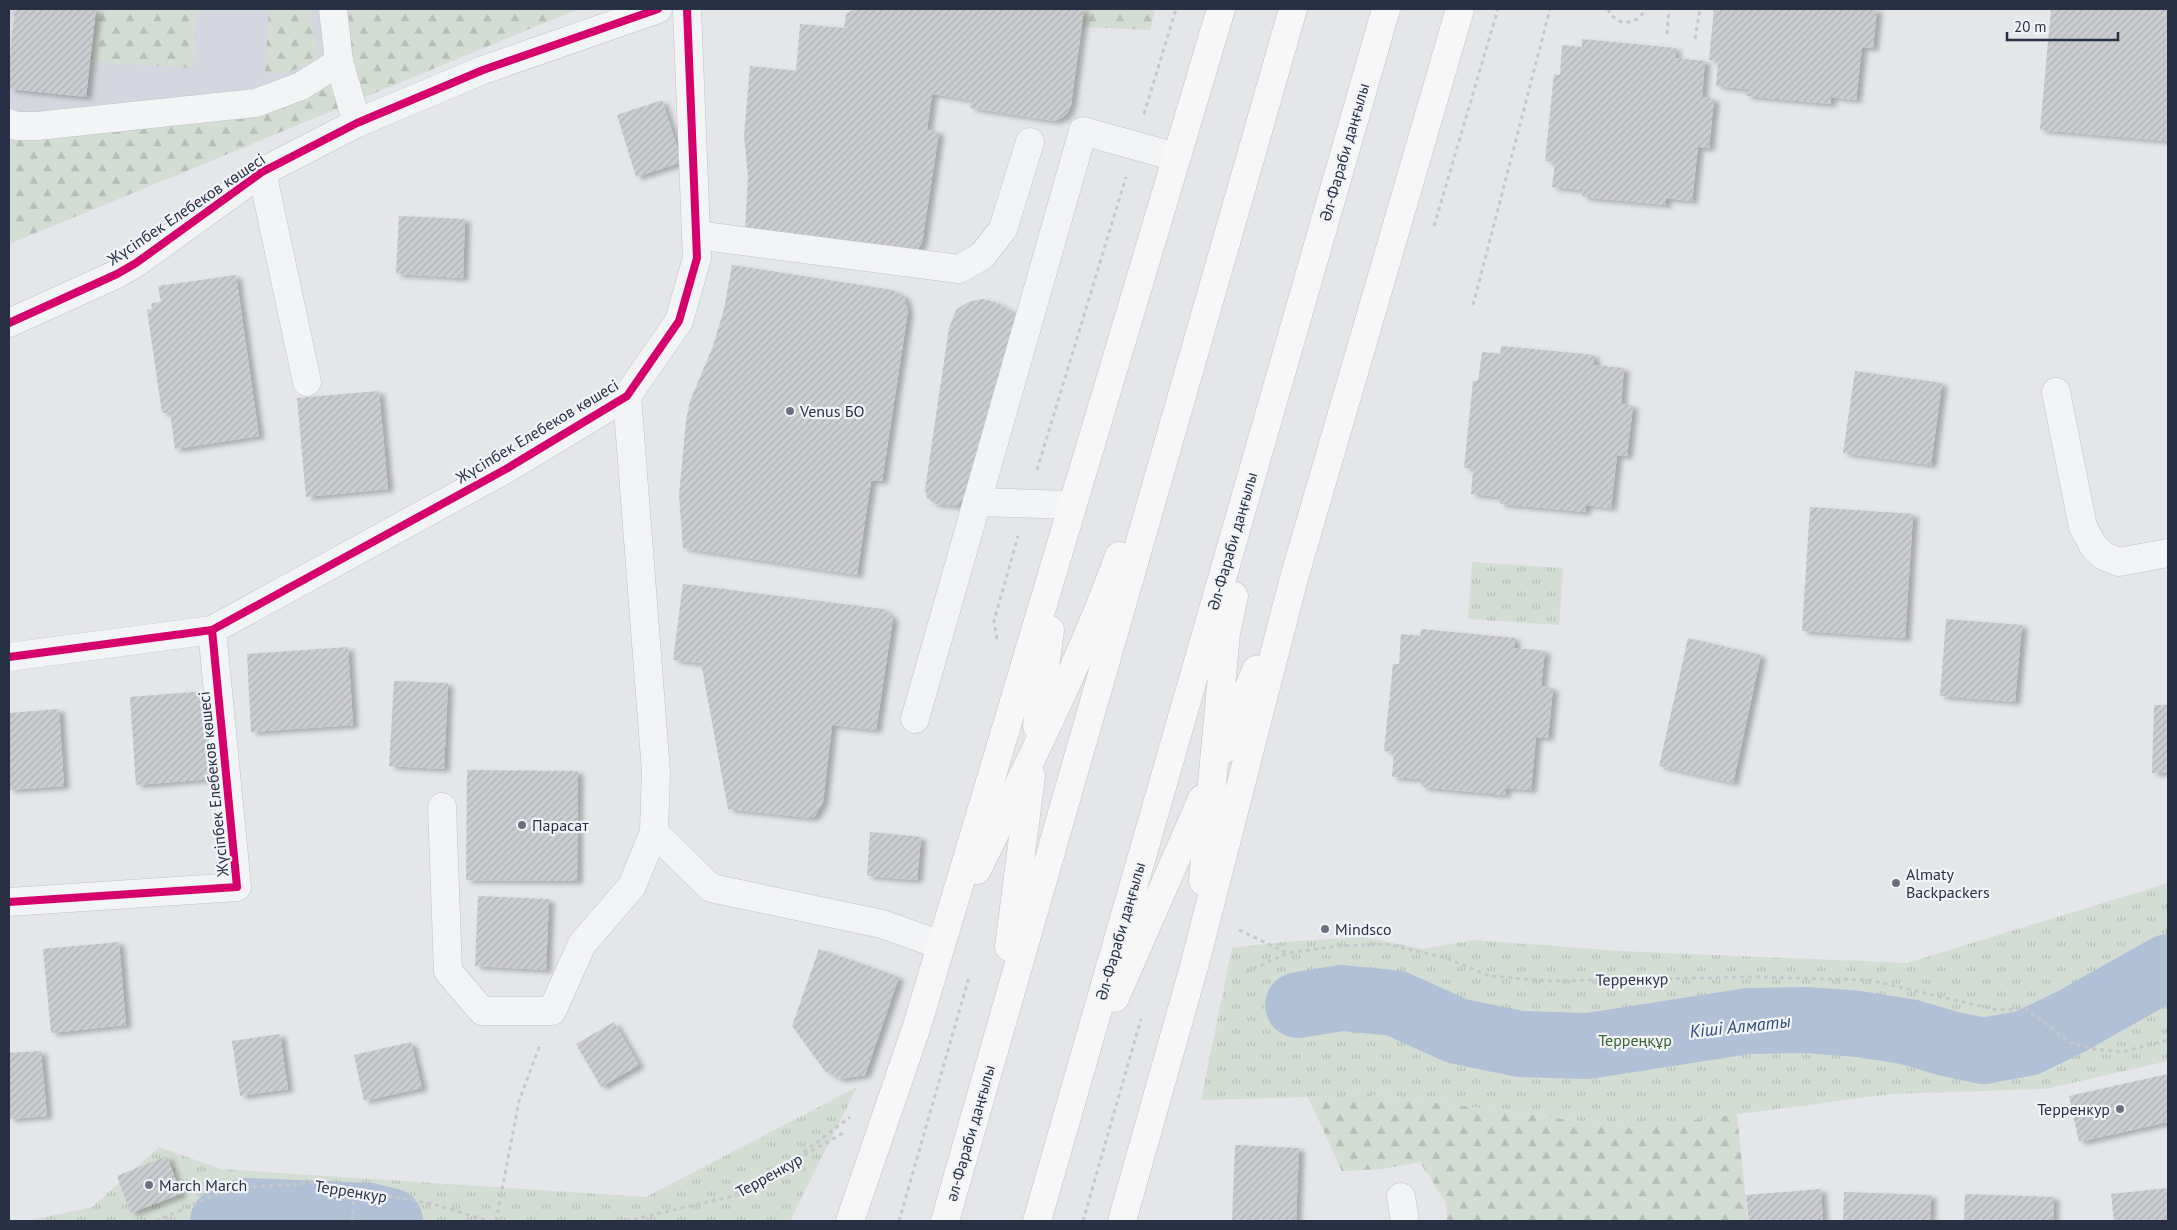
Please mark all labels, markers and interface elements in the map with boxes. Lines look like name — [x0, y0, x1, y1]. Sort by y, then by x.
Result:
scale bar — [2007, 10, 2118, 42]
text: 20 m — [2014, 17, 2047, 36]
street label: Әл-Фараби даңғылы — [1315, 81, 1373, 223]
street label: Жүсіпбек Елебеков көшесі — [102, 149, 269, 270]
street label: Жүсіпбек Елебеков көшесі — [451, 374, 622, 488]
place label: Venus БО — [799, 401, 864, 421]
marker: Venus БО — [784, 405, 796, 417]
street label: Әл-Фараби даңғылы — [1203, 470, 1261, 612]
street label: Жүсіпбек Елебеков көшесі — [193, 690, 233, 879]
place label: Парасат — [532, 815, 589, 835]
marker: Парасат — [516, 819, 528, 831]
street label: Әл-Фараби даңғылы — [1091, 860, 1149, 1002]
place label: Almaty Backpackers — [1906, 864, 1990, 902]
marker: Almaty Backpackers — [1890, 877, 1902, 889]
place label: Mindsco — [1335, 919, 1391, 939]
marker: Mindsco — [1319, 923, 1331, 935]
street label: Терренкур — [1595, 968, 1669, 990]
water label: Кіші Алматы — [1688, 1009, 1792, 1043]
park label: Терреңқұр — [1598, 1030, 1672, 1050]
street label: әл-Фараби даңғылы — [941, 1062, 999, 1204]
place label: Терренкур — [2037, 1099, 2110, 1119]
marker: Терренкур — [2114, 1103, 2126, 1115]
street label: Терренкур — [732, 1149, 806, 1201]
place label: March March — [159, 1175, 247, 1195]
street label: Терренкур — [313, 1175, 389, 1207]
marker: March March — [143, 1179, 155, 1191]

